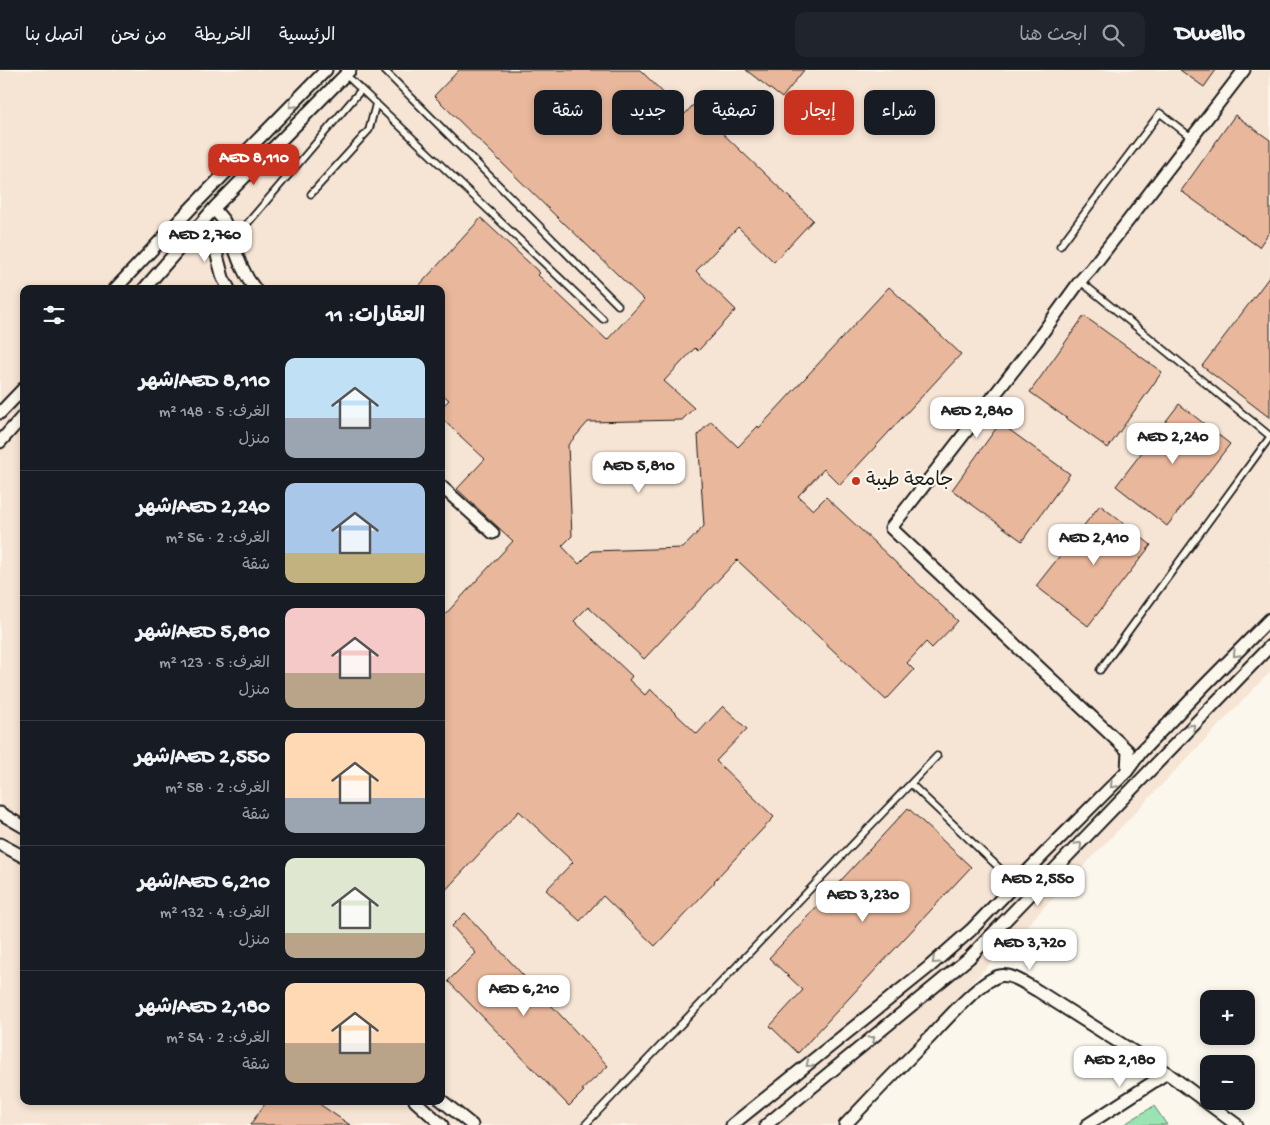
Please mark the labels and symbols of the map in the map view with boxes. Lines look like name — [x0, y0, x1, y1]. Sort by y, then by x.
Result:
one-way arrow — [289, 99, 298, 108]
pin: AED 8,110 — [197, 144, 311, 186]
pin: AED 2,760 — [148, 220, 262, 263]
pin: AED 2,840 — [920, 396, 1034, 439]
pin: AED 2,240 — [1116, 422, 1230, 465]
pin: AED 5,810 — [582, 452, 696, 494]
place label: جامعة طيبة — [866, 470, 954, 493]
marker: جامعة طيبة — [850, 475, 862, 487]
pin: AED 2,410 — [1037, 524, 1151, 566]
one-way arrow — [1232, 648, 1241, 657]
one-way arrow — [1186, 724, 1195, 733]
one-way arrow — [1110, 780, 1119, 789]
one-way arrow — [1073, 841, 1082, 850]
pin: AED 2,550 — [981, 864, 1095, 907]
pin: AED 3,230 — [806, 880, 920, 923]
pin: AED 3,720 — [973, 928, 1087, 971]
one-way arrow — [932, 956, 941, 965]
pin: AED 6,210 — [467, 974, 581, 1017]
one-way arrow — [866, 1036, 875, 1045]
pin: AED 2,180 — [1063, 1046, 1177, 1088]
one-way arrow — [806, 1058, 815, 1067]

